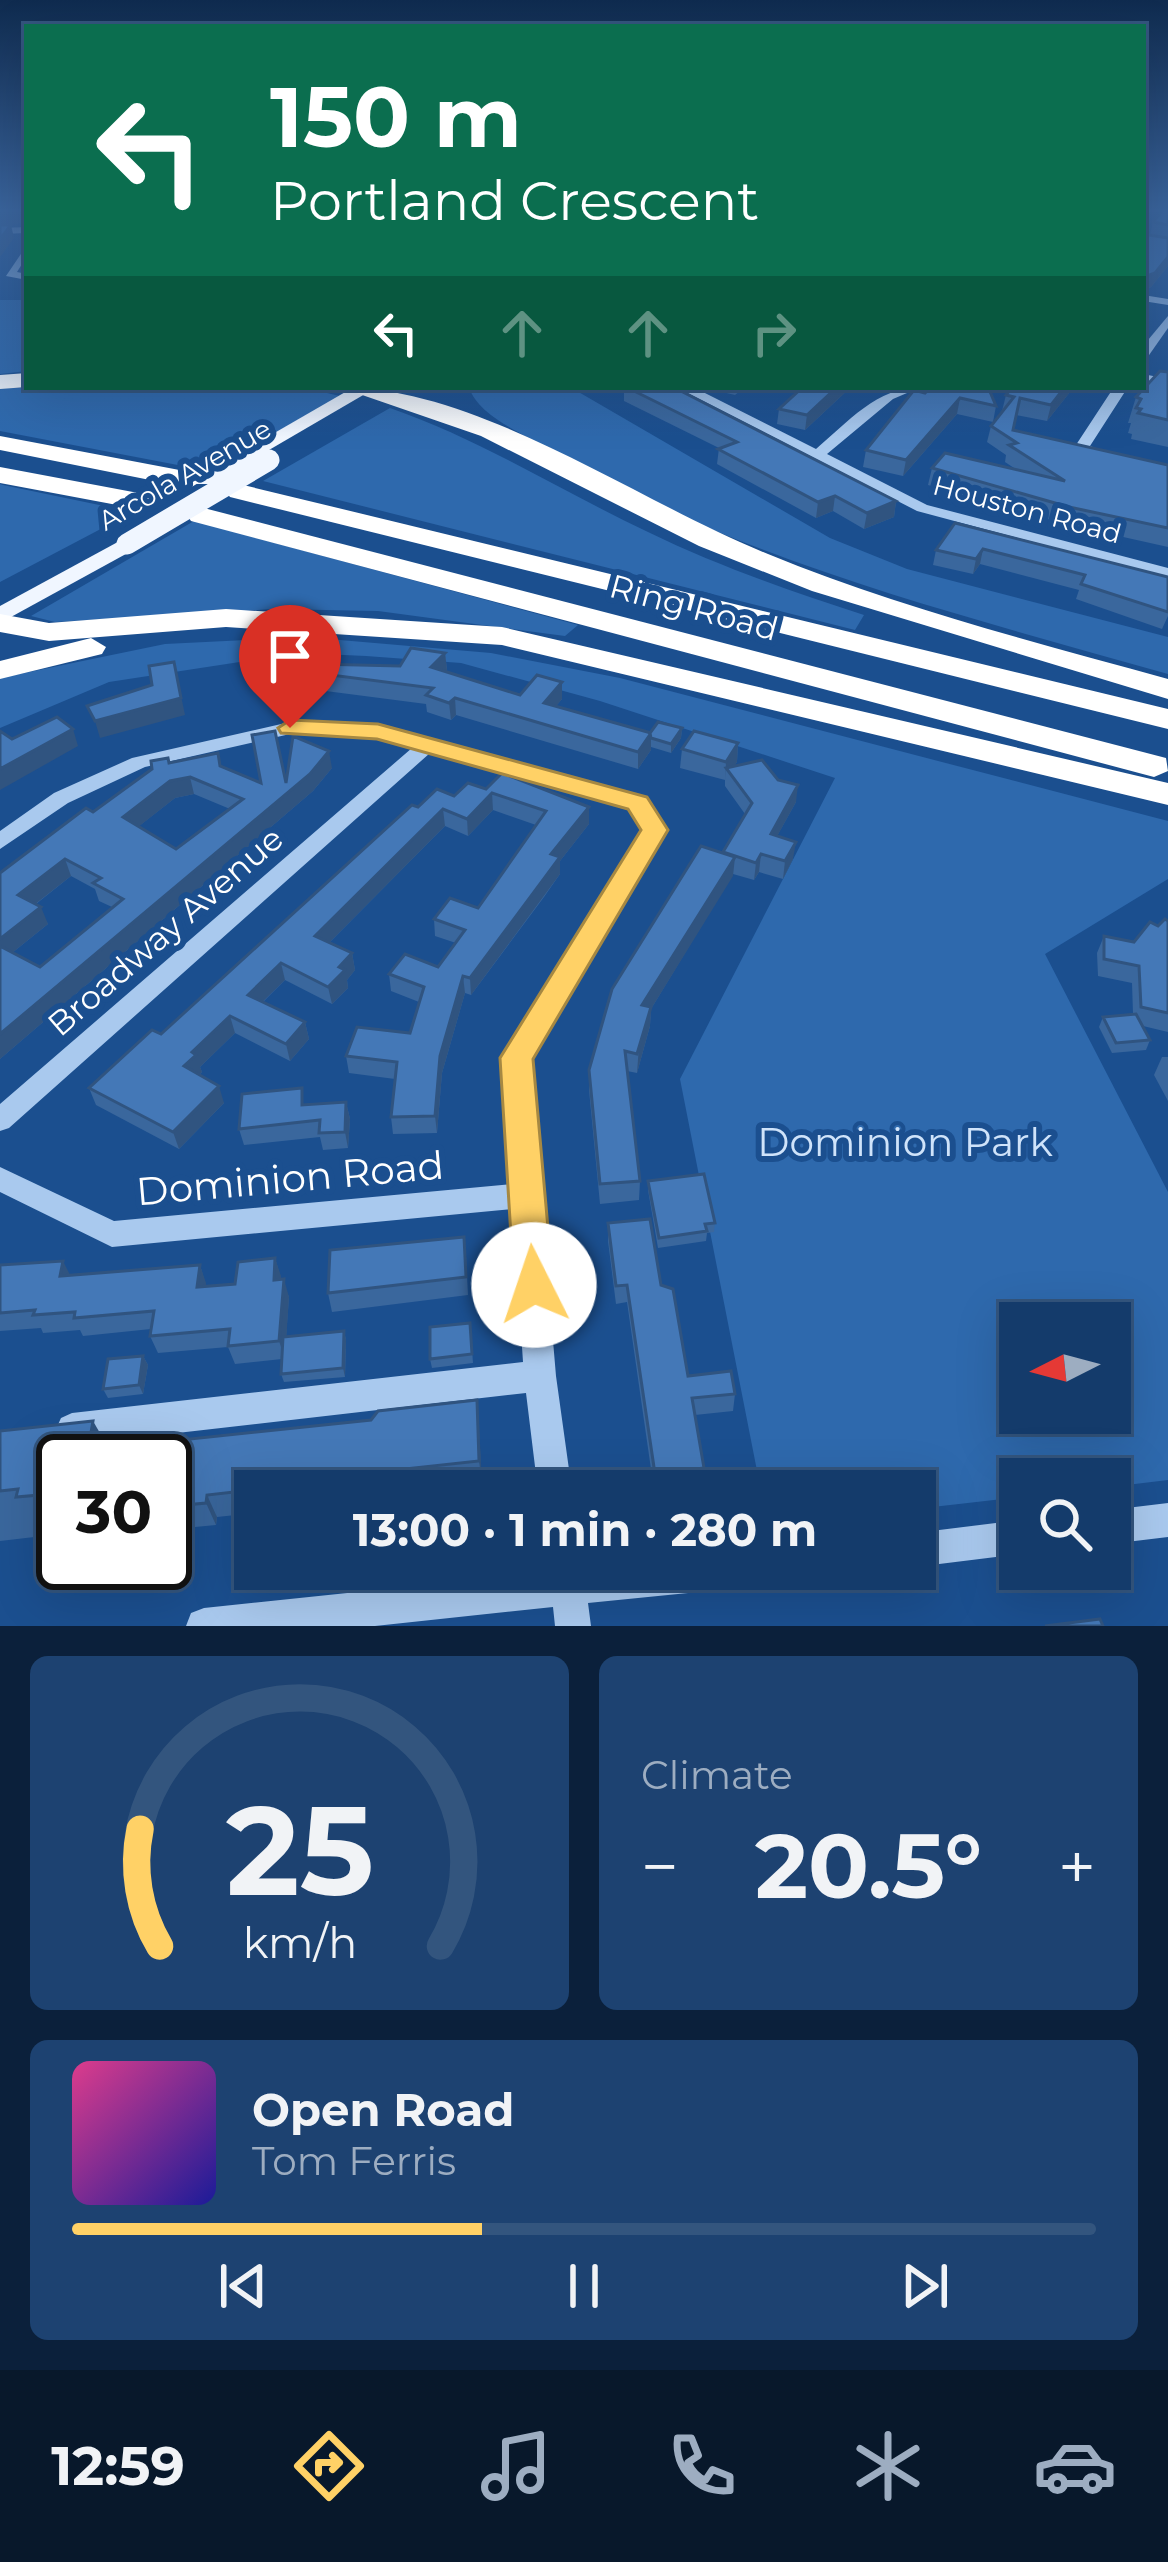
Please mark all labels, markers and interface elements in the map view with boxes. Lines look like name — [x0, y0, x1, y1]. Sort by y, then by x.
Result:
text: 150 m — [270, 66, 522, 168]
icon: left — [72, 72, 228, 228]
text: Portland Crescent — [270, 168, 759, 234]
icon: left — [363, 300, 429, 366]
icon: ahead — [489, 300, 555, 366]
icon: ahead — [615, 300, 681, 366]
icon: right — [741, 300, 807, 366]
street label: Arcola Avenue — [93, 412, 277, 537]
street label: Houston Road — [929, 469, 1125, 550]
street label: Ring Road — [605, 565, 783, 649]
pin — [239, 605, 341, 728]
icon: arrive — [257, 623, 323, 689]
street label: Broadway Avenue — [39, 818, 291, 1044]
park label: Dominion Park — [757, 1118, 1053, 1166]
street label: Dominion Road — [134, 1141, 446, 1215]
position arrow — [471, 1222, 597, 1348]
north arrow — [999, 1302, 1131, 1434]
map controls — [999, 1302, 1131, 1590]
speed limit sign: 30 — [36, 1434, 192, 1590]
button: search — [999, 1458, 1131, 1590]
text: 13:00 · 1 min · 280 m — [353, 1502, 817, 1557]
text: Climate — [641, 1751, 793, 1799]
text: 25 — [226, 1774, 373, 1926]
text: 20.5° — [755, 1811, 982, 1921]
text: − — [641, 1826, 679, 1907]
text: + — [1058, 1826, 1096, 1907]
text: km/h — [242, 1916, 357, 1969]
text: Open Road — [252, 2082, 514, 2137]
text: Tom Ferris — [252, 2137, 456, 2185]
icon: previous — [210, 2253, 276, 2319]
icon: pause — [551, 2253, 617, 2319]
icon: next — [892, 2253, 958, 2319]
icon: directions — [287, 2424, 371, 2508]
icon: music — [474, 2424, 558, 2508]
icon: phone — [660, 2424, 744, 2508]
icon: climate — [846, 2424, 930, 2508]
icon: car — [1033, 2424, 1117, 2508]
text: 12:59 — [51, 2433, 185, 2499]

